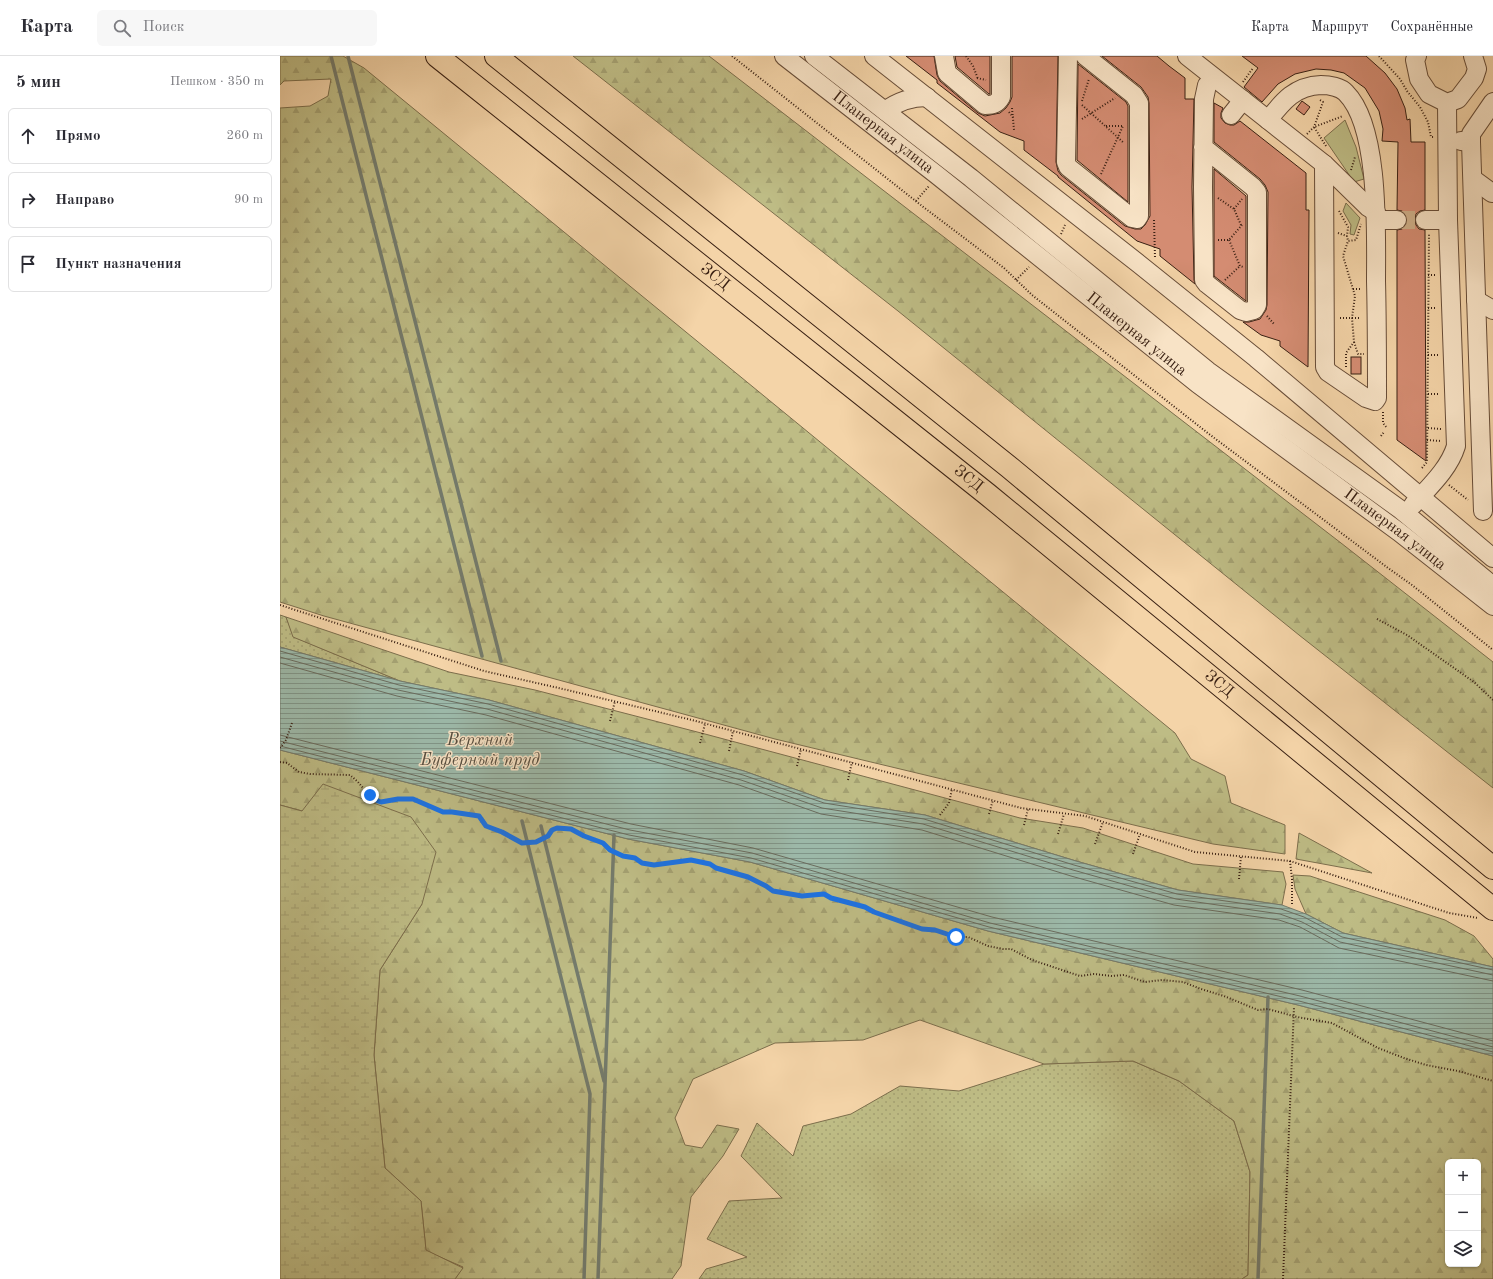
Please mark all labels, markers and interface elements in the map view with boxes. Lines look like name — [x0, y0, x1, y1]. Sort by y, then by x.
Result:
search box — [97, 10, 377, 46]
icon: search — [111, 17, 133, 39]
text: Карта — [20, 18, 73, 37]
text: Поиск — [143, 20, 184, 35]
text: Карта — [1251, 20, 1289, 34]
text: Маршрут — [1311, 20, 1368, 34]
text: Сохранённые — [1390, 20, 1473, 34]
text: 5 мин — [16, 74, 61, 91]
text: Пешком · 350 m — [170, 75, 264, 88]
street label: Планерная улица — [829, 89, 936, 177]
icon: ahead — [17, 125, 39, 147]
text: Прямо — [55, 129, 101, 144]
text: 260 m — [226, 129, 263, 142]
icon: right — [17, 189, 39, 211]
text: Направо — [55, 193, 114, 208]
text: 90 m — [234, 193, 263, 206]
icon: arrive — [17, 253, 39, 275]
text: Пункт назначения — [55, 257, 182, 272]
street label: ЗСД — [697, 261, 733, 294]
street label: Планерная улица — [1083, 290, 1189, 379]
street label: ЗСД — [950, 463, 986, 495]
street label: Планерная улица — [1341, 486, 1449, 574]
street label: ЗСД — [1201, 668, 1237, 701]
water label: Верхний Буферный пруд — [419, 732, 540, 769]
route end — [361, 786, 379, 804]
route start — [947, 928, 965, 946]
map controls — [1445, 1159, 1481, 1267]
button: + — [1445, 1159, 1481, 1195]
button: − — [1445, 1195, 1481, 1231]
button: layers — [1445, 1231, 1481, 1267]

